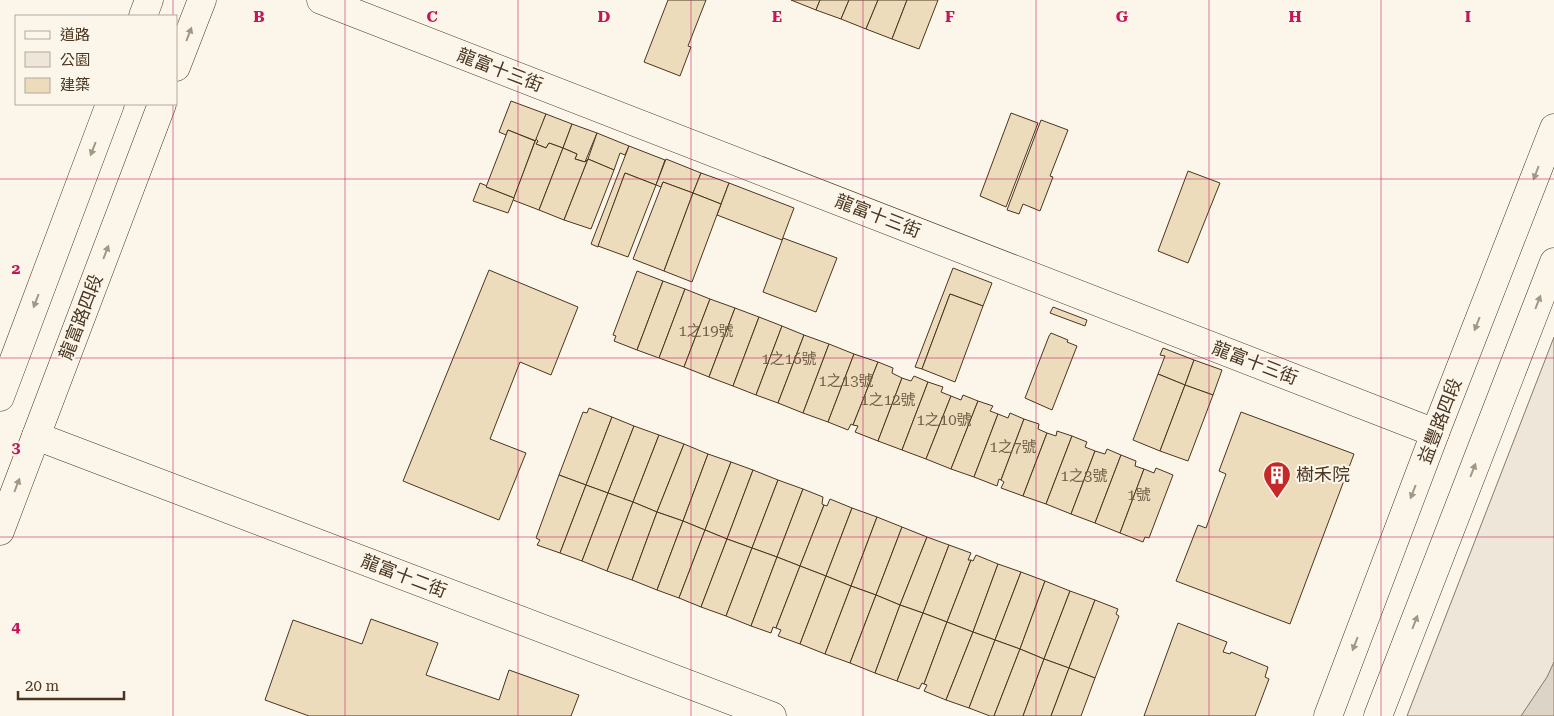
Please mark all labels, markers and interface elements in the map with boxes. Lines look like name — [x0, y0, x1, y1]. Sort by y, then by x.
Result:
text: B — [253, 7, 265, 26]
text: C — [426, 7, 438, 26]
text: D — [598, 7, 611, 26]
text: E — [772, 7, 782, 26]
text: F — [945, 7, 955, 26]
text: G — [1116, 7, 1129, 26]
text: H — [1288, 7, 1302, 26]
text: I — [1465, 7, 1471, 26]
legend — [15, 15, 178, 105]
text: 道路 — [60, 26, 90, 44]
one-way arrow — [185, 26, 193, 41]
street label: 龍富十三街 — [454, 44, 546, 95]
text: 公園 — [60, 51, 90, 69]
text: 建築 — [60, 76, 90, 94]
one-way arrow — [89, 142, 96, 157]
one-way arrow — [1532, 166, 1540, 181]
street label: 龍富十三街 — [832, 190, 924, 241]
one-way arrow — [103, 244, 110, 259]
text: 2 — [12, 259, 21, 278]
street label: 龍富路四段 — [55, 271, 106, 363]
one-way arrow — [32, 294, 39, 309]
one-way arrow — [1534, 294, 1542, 309]
one-way arrow — [1473, 317, 1480, 332]
house number: 1之19號 — [678, 322, 734, 340]
street label: 龍富十三街 — [1209, 337, 1301, 388]
house number: 1之16號 — [761, 350, 817, 368]
house number: 1之13號 — [818, 372, 874, 390]
street label: 益豐路四段 — [1414, 375, 1465, 467]
house number: 1之12號 — [860, 391, 916, 409]
house number: 1之10號 — [916, 411, 972, 429]
text: 3 — [12, 438, 21, 457]
house number: 1之7號 — [990, 438, 1036, 456]
building icon: 樹禾院 — [1262, 460, 1292, 499]
one-way arrow — [1469, 462, 1477, 477]
place label: 樹禾院 — [1296, 464, 1350, 485]
house number: 1之3號 — [1061, 467, 1107, 485]
one-way arrow — [13, 477, 21, 492]
one-way arrow — [1408, 485, 1416, 500]
house number: 1號 — [1127, 486, 1151, 504]
street label: 龍富十二街 — [358, 550, 450, 601]
one-way arrow — [1412, 614, 1419, 629]
text: 4 — [12, 617, 21, 636]
one-way arrow — [1351, 637, 1358, 652]
scale bar — [18, 668, 124, 700]
text: 20 m — [25, 677, 60, 695]

